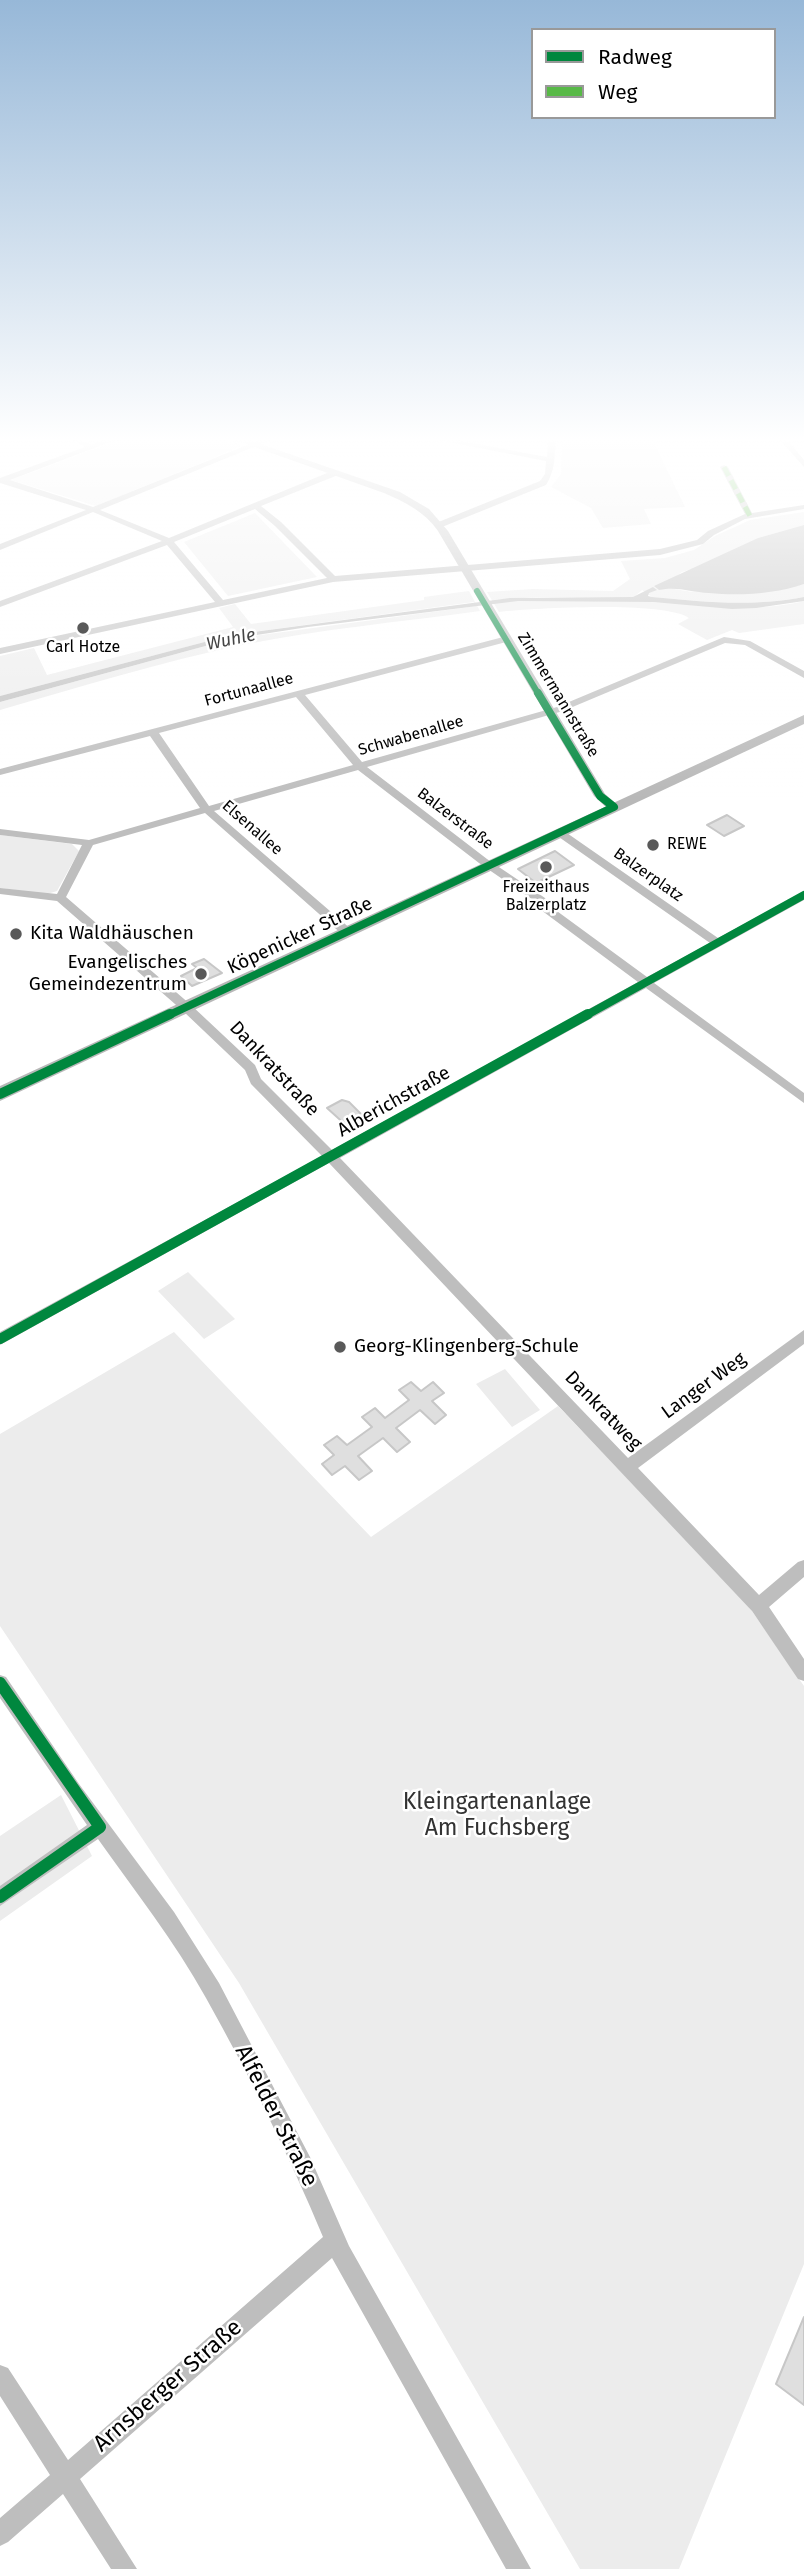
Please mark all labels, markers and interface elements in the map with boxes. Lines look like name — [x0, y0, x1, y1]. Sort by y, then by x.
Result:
legend — [531, 28, 776, 119]
text: Radweg — [598, 44, 672, 70]
text: Weg — [598, 79, 638, 105]
marker: Carl Hotze — [75, 620, 91, 636]
water label: Wuhle — [204, 624, 258, 656]
street label: Zimmermannstraße — [513, 629, 603, 761]
place label: Carl Hotze — [46, 638, 120, 658]
street label: Fortunaallee — [202, 669, 296, 711]
street label: Schwabenallee — [356, 712, 466, 760]
street label: Balzerstraße — [413, 784, 497, 854]
street label: Elsenallee — [218, 796, 286, 860]
place label: REWE — [667, 835, 707, 855]
marker: REWE — [645, 837, 661, 853]
street label: Balzerplatz — [610, 844, 686, 906]
marker: Freizeithaus Balzerplatz — [538, 859, 554, 875]
place label: Freizeithaus Balzerplatz — [503, 878, 589, 916]
street label: Köpenicker Straße — [224, 892, 376, 980]
place label: Kita Waldhäuschen — [30, 923, 194, 945]
marker: Kita Waldhäuschen — [8, 926, 24, 942]
place label: Evangelisches Gemeindezentrum — [29, 952, 187, 996]
marker: Evangelisches Gemeindezentrum — [193, 966, 209, 982]
street label: Dankratstraße — [224, 1017, 324, 1121]
street label: Alberichstraße — [334, 1062, 454, 1142]
place label: Georg-Klingenberg-Schule — [354, 1336, 579, 1358]
marker: Georg-Klingenberg-Schule — [332, 1339, 348, 1355]
street label: Langer Weg — [657, 1348, 751, 1424]
street label: Dankratweg — [560, 1367, 646, 1455]
park label: Kleingartenanlage Am Fuchsberg — [403, 1789, 591, 1843]
street label: Alfelder Straße — [228, 2040, 324, 2192]
street label: Arnsberger Straße — [88, 2314, 248, 2458]

